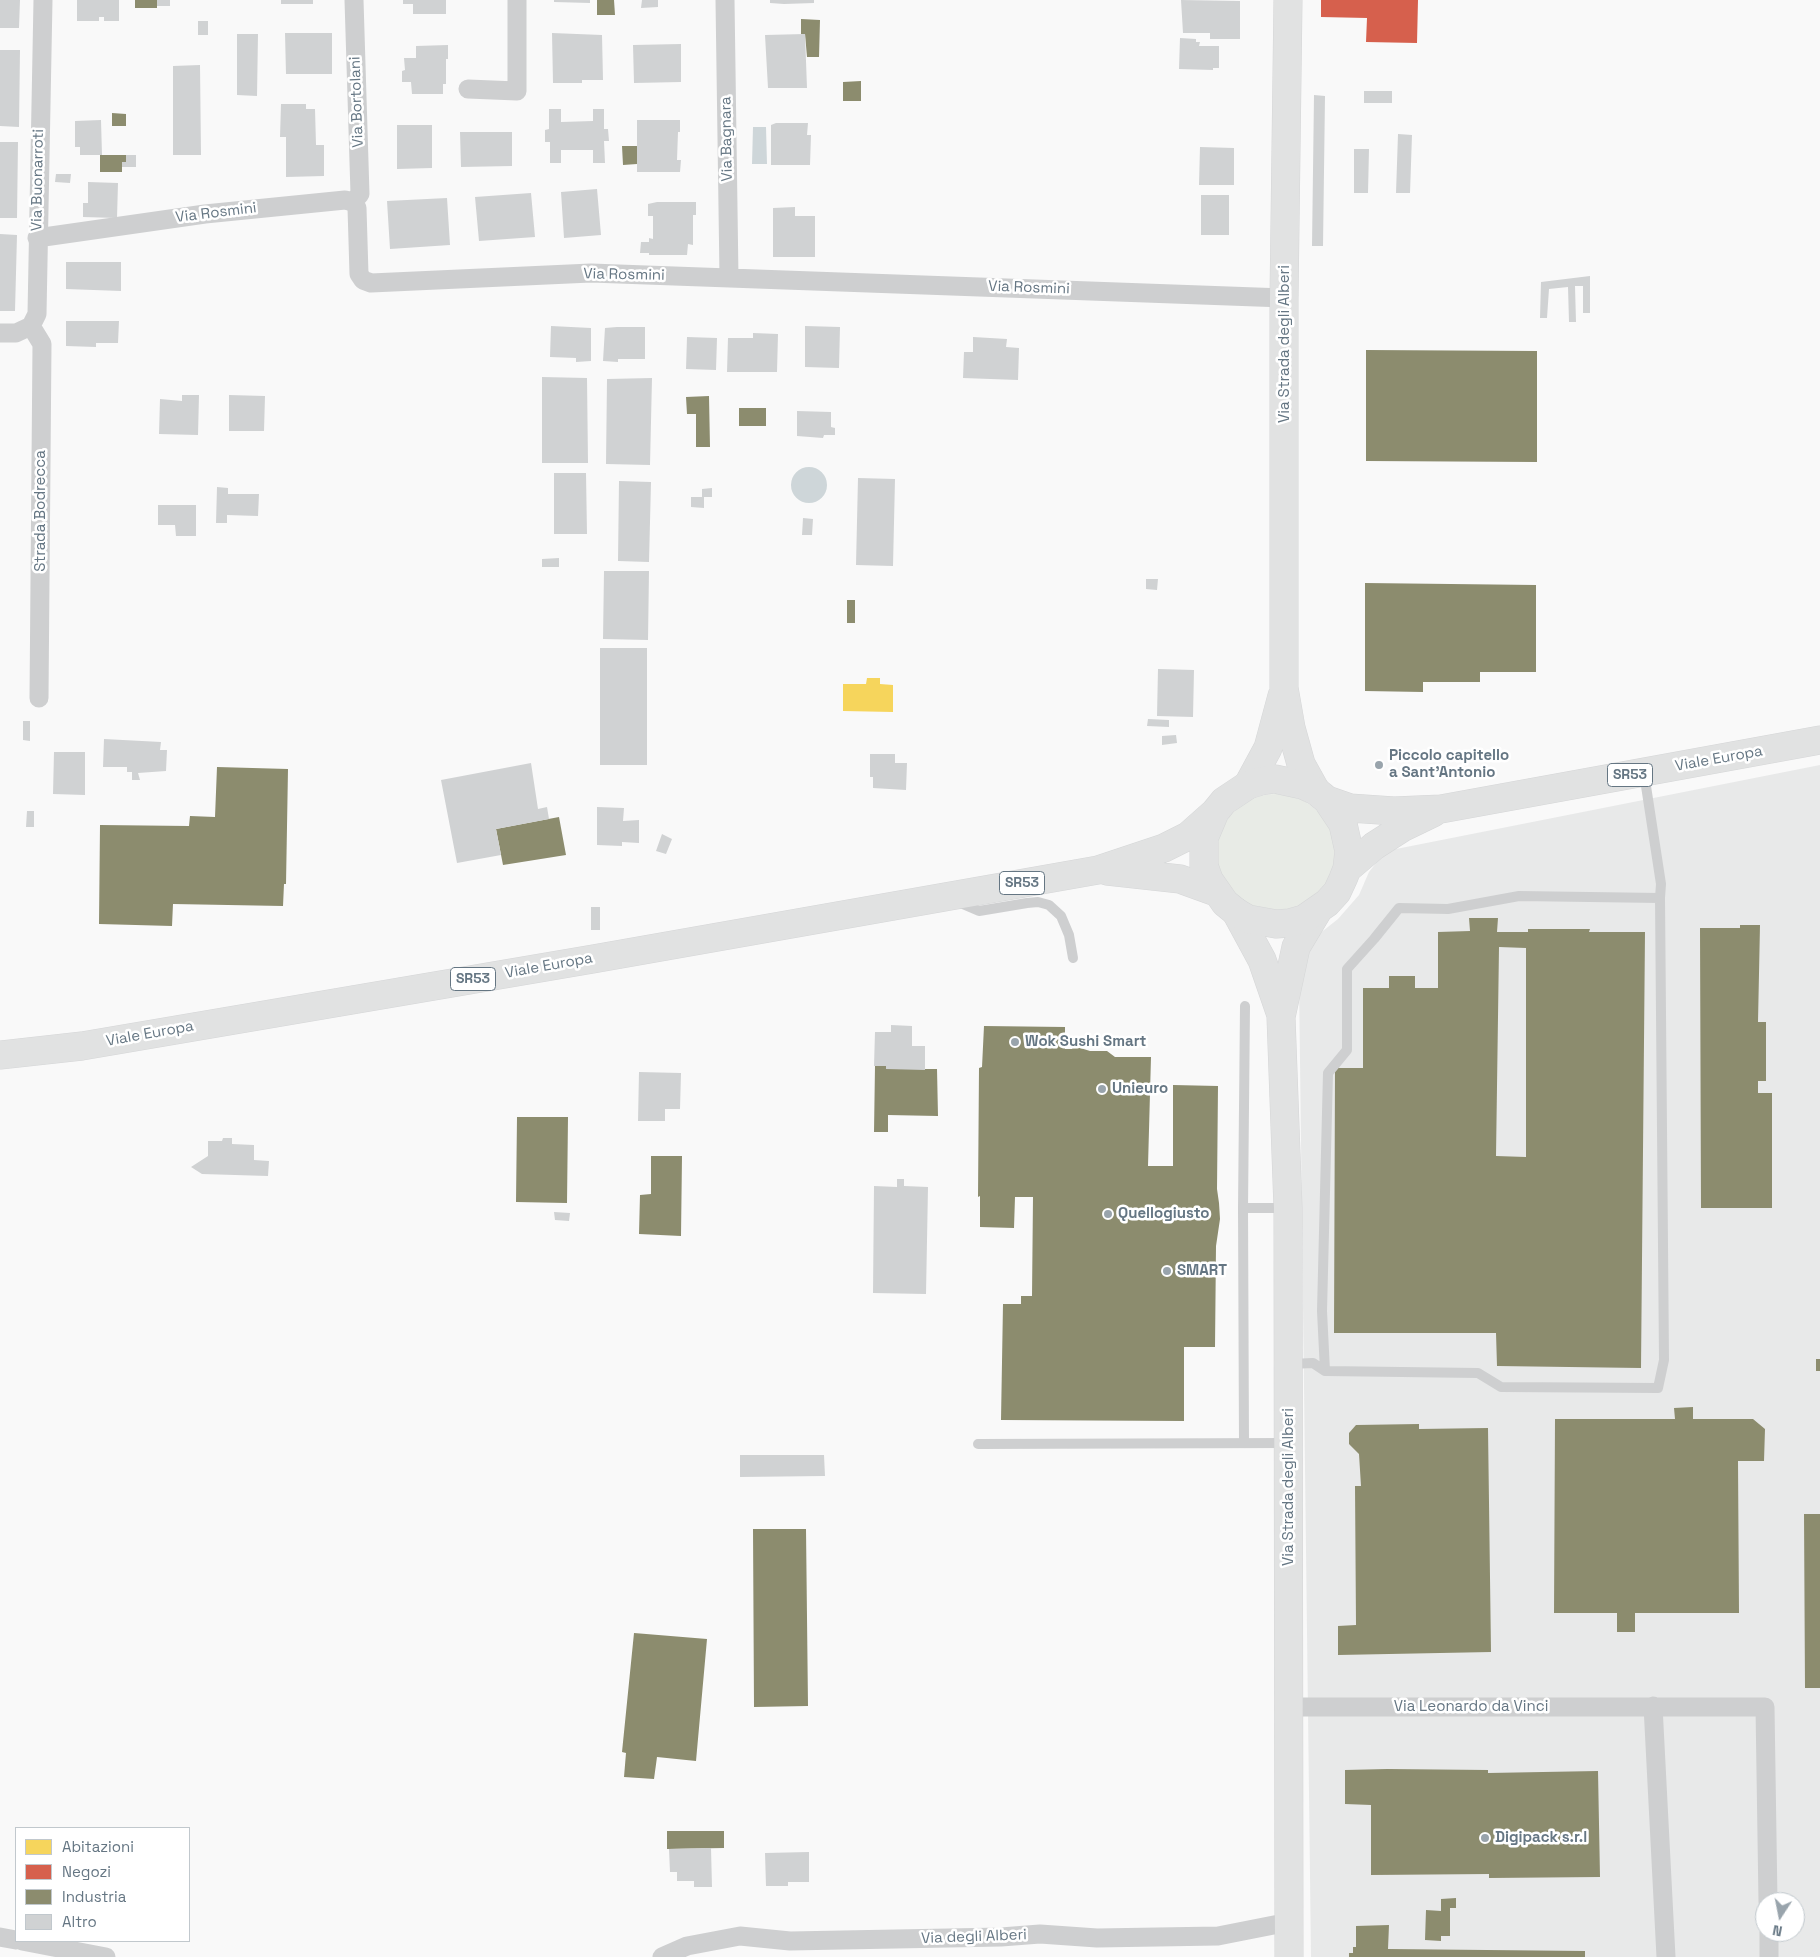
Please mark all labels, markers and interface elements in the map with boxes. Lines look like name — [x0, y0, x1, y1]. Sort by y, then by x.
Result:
street label: Via Bortolani — [346, 56, 368, 148]
street label: Via Bagnara — [717, 96, 737, 182]
street label: Via Buonarroti — [28, 129, 48, 231]
street label: Via Rosmini — [174, 199, 258, 227]
street label: Via Rosmini — [583, 265, 665, 285]
street label: Via Strada degli Alberi — [1276, 265, 1294, 423]
street label: Via Rosmini — [988, 278, 1070, 298]
street label: Strada Bodrecca — [32, 450, 50, 572]
street label: Viale Europa — [1674, 742, 1764, 776]
place label: Piccolo capitello a Sant'Antonio — [1389, 747, 1509, 782]
marker: Piccolo capitello a Sant'Antonio — [1373, 759, 1385, 771]
road number: SR53 — [1608, 764, 1652, 786]
road number: SR53 — [1000, 871, 1044, 894]
street label: Viale Europa — [504, 949, 594, 983]
road number: SR53 — [450, 968, 496, 991]
street label: Viale Europa — [105, 1017, 195, 1051]
place label: Wok Sushi Smart — [1025, 1033, 1146, 1051]
marker: Wok Sushi Smart — [1009, 1036, 1021, 1048]
place label: Unieuro — [1112, 1080, 1168, 1098]
marker: Unieuro — [1096, 1083, 1108, 1095]
place label: Quellogiusto — [1118, 1205, 1209, 1223]
marker: Quellogiusto — [1102, 1208, 1114, 1220]
place label: SMART — [1177, 1262, 1227, 1280]
marker: SMART — [1161, 1265, 1173, 1277]
street label: Via Strada degli Alberi — [1280, 1408, 1298, 1566]
street label: Via Leonardo da Vinci — [1394, 1698, 1548, 1716]
legend — [15, 1827, 190, 1942]
place label: Digipack s.r.l — [1495, 1829, 1587, 1847]
marker: Digipack s.r.l — [1479, 1832, 1491, 1844]
text: Abitazioni — [62, 1837, 134, 1856]
text: Negozi — [62, 1862, 111, 1881]
text: Industria — [62, 1887, 126, 1906]
north arrow — [1755, 1892, 1805, 1942]
text: Altro — [62, 1912, 97, 1931]
text: N — [1771, 1921, 1784, 1940]
street label: Via degli Alberi — [921, 1926, 1027, 1948]

